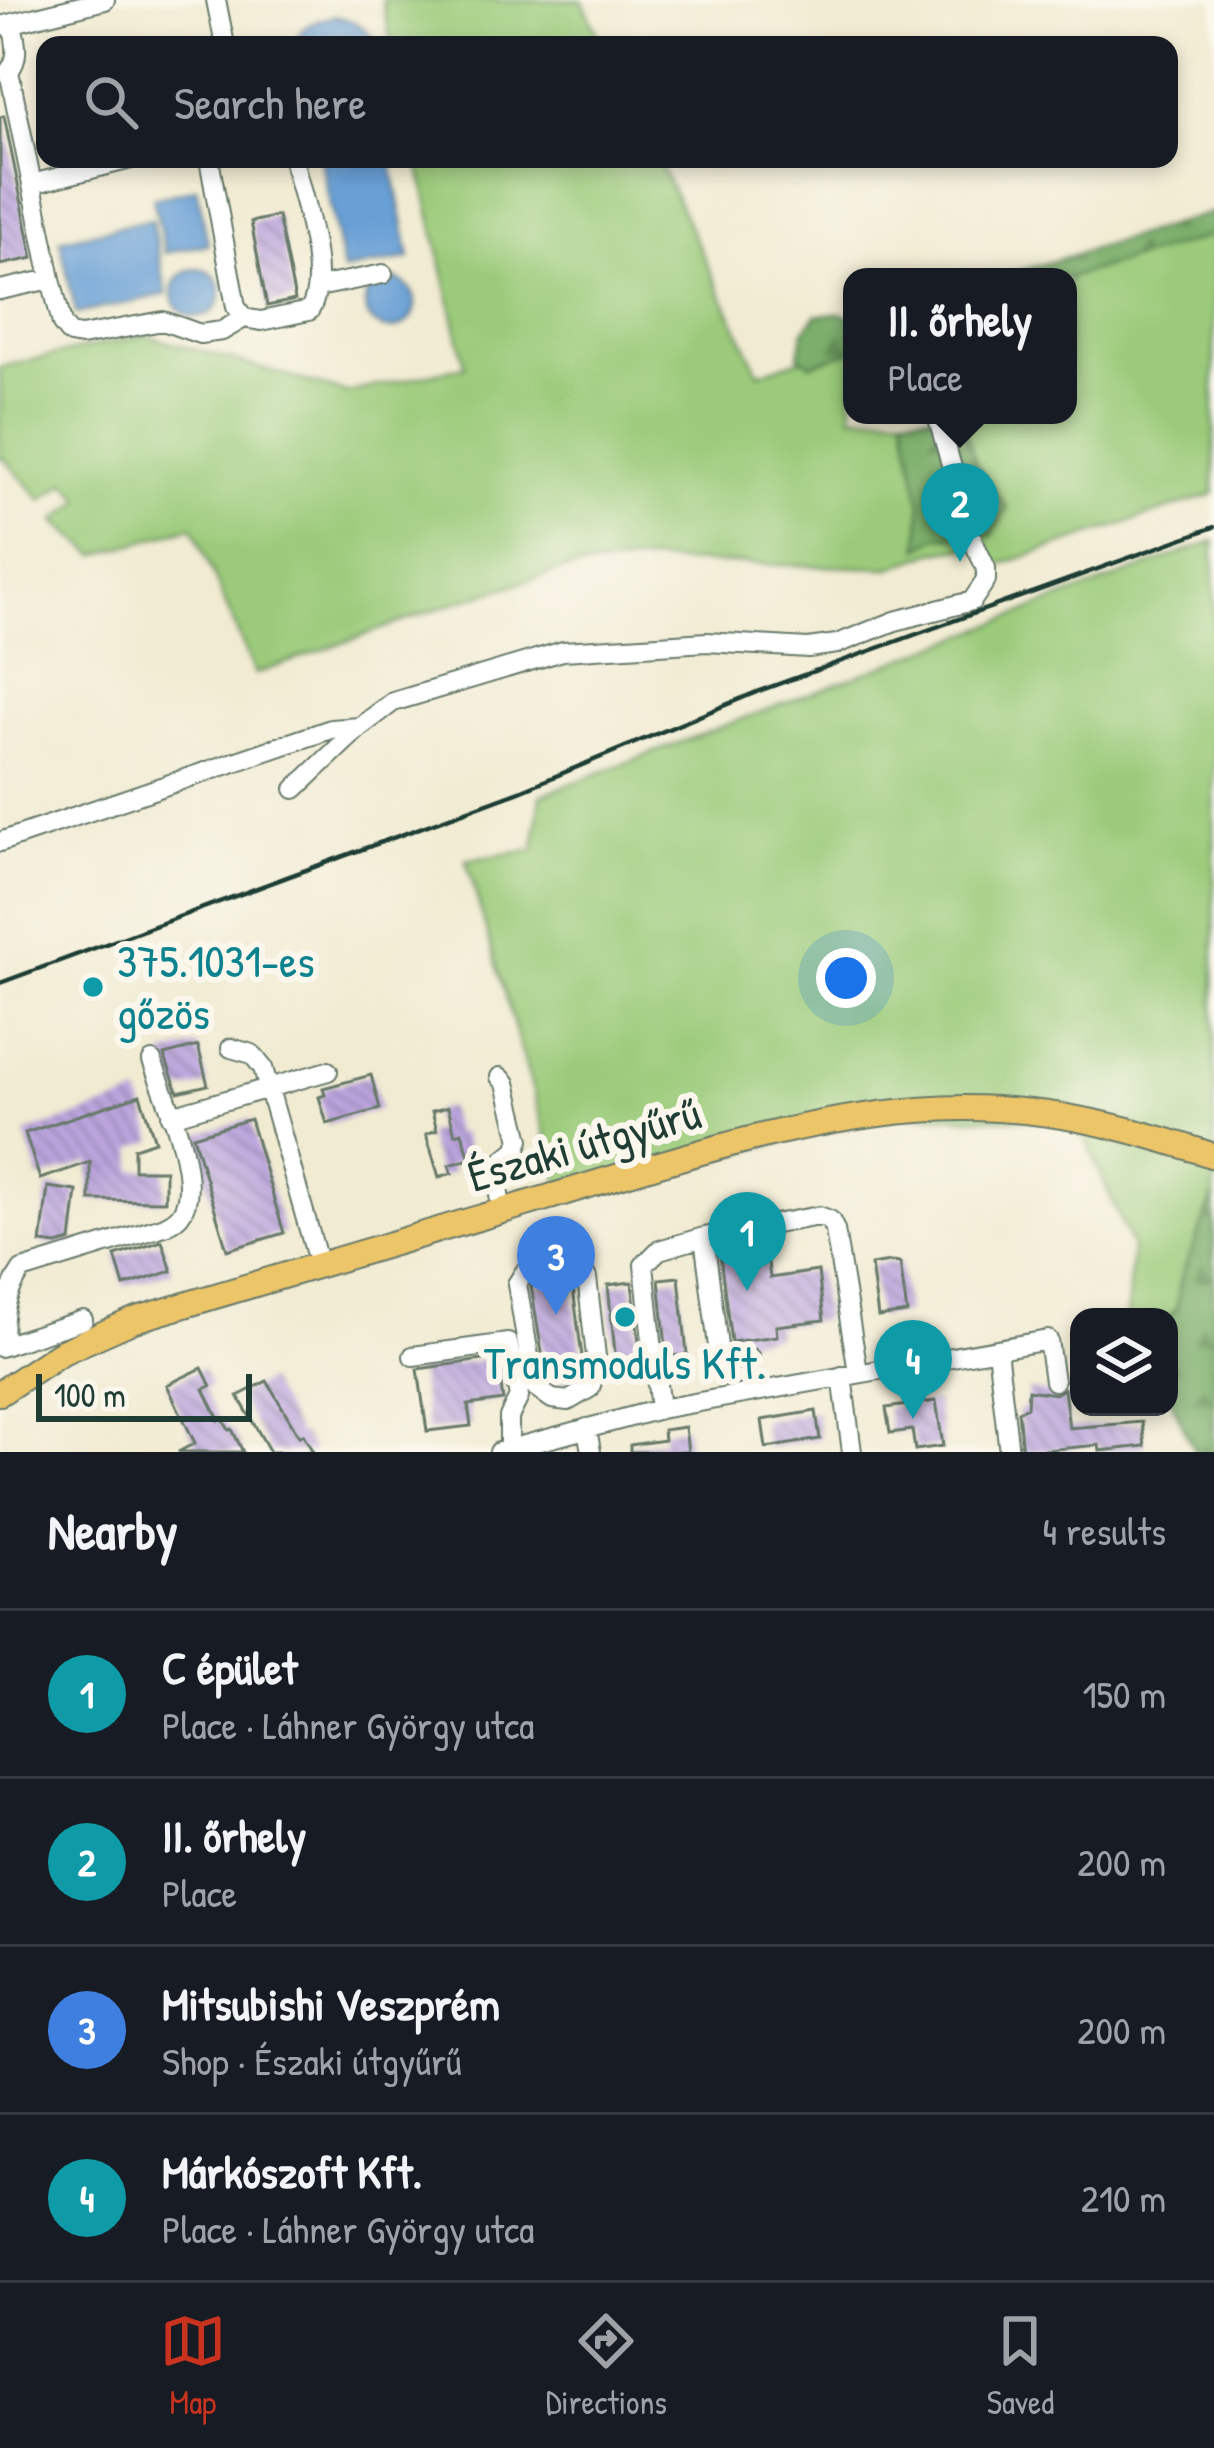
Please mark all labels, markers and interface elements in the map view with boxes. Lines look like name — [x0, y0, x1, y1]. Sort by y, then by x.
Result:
search box — [36, 36, 1178, 168]
icon: search — [78, 69, 144, 135]
text: Search here — [174, 72, 366, 133]
popup — [843, 268, 1077, 424]
text: II. őrhely — [888, 289, 1032, 350]
text: Place — [888, 350, 963, 403]
pin: 2 — [921, 463, 999, 562]
place label: 375.1031-es gőzös — [117, 930, 315, 1043]
your location — [816, 948, 876, 1008]
marker: 375.1031-es gőzös — [80, 974, 106, 1000]
street label: Északi útgyűrű — [461, 1081, 707, 1206]
pin: 1 — [708, 1192, 786, 1291]
pin: 3 — [517, 1216, 595, 1315]
marker: Transmoduls Kft. — [612, 1304, 638, 1330]
map controls — [1070, 1308, 1178, 1416]
button: layers — [1070, 1308, 1178, 1416]
pin: 4 — [874, 1320, 952, 1419]
place label: Transmoduls Kft. — [484, 1332, 766, 1393]
scale bar — [36, 1368, 252, 1421]
text: 100 m — [54, 1373, 126, 1417]
text: Nearby — [48, 1496, 178, 1565]
text: 4 results — [1042, 1504, 1166, 1557]
text: C épület — [162, 1637, 298, 1698]
text: 1 — [80, 1667, 94, 1720]
text: 150 m — [1082, 1667, 1166, 1720]
text: Place · Láhner György utca — [162, 1698, 534, 1751]
text: II. őrhely — [162, 1805, 306, 1866]
text: 2 — [78, 1835, 96, 1888]
text: 200 m — [1077, 1835, 1166, 1888]
text: Place — [162, 1866, 237, 1919]
text: Mitsubishi Veszprém — [162, 1973, 500, 2034]
text: 3 — [78, 2003, 96, 2056]
text: 200 m — [1077, 2003, 1166, 2056]
text: Shop · Északi útgyűrű — [162, 2034, 462, 2087]
text: Márkószoft Kft. — [162, 2141, 422, 2202]
text: 4 — [80, 2171, 94, 2224]
text: 210 m — [1081, 2171, 1166, 2224]
text: Place · Láhner György utca — [162, 2202, 534, 2255]
tab: Map — [160, 2308, 226, 2424]
tab: Directions — [546, 2308, 667, 2424]
tab: Saved — [987, 2308, 1054, 2424]

